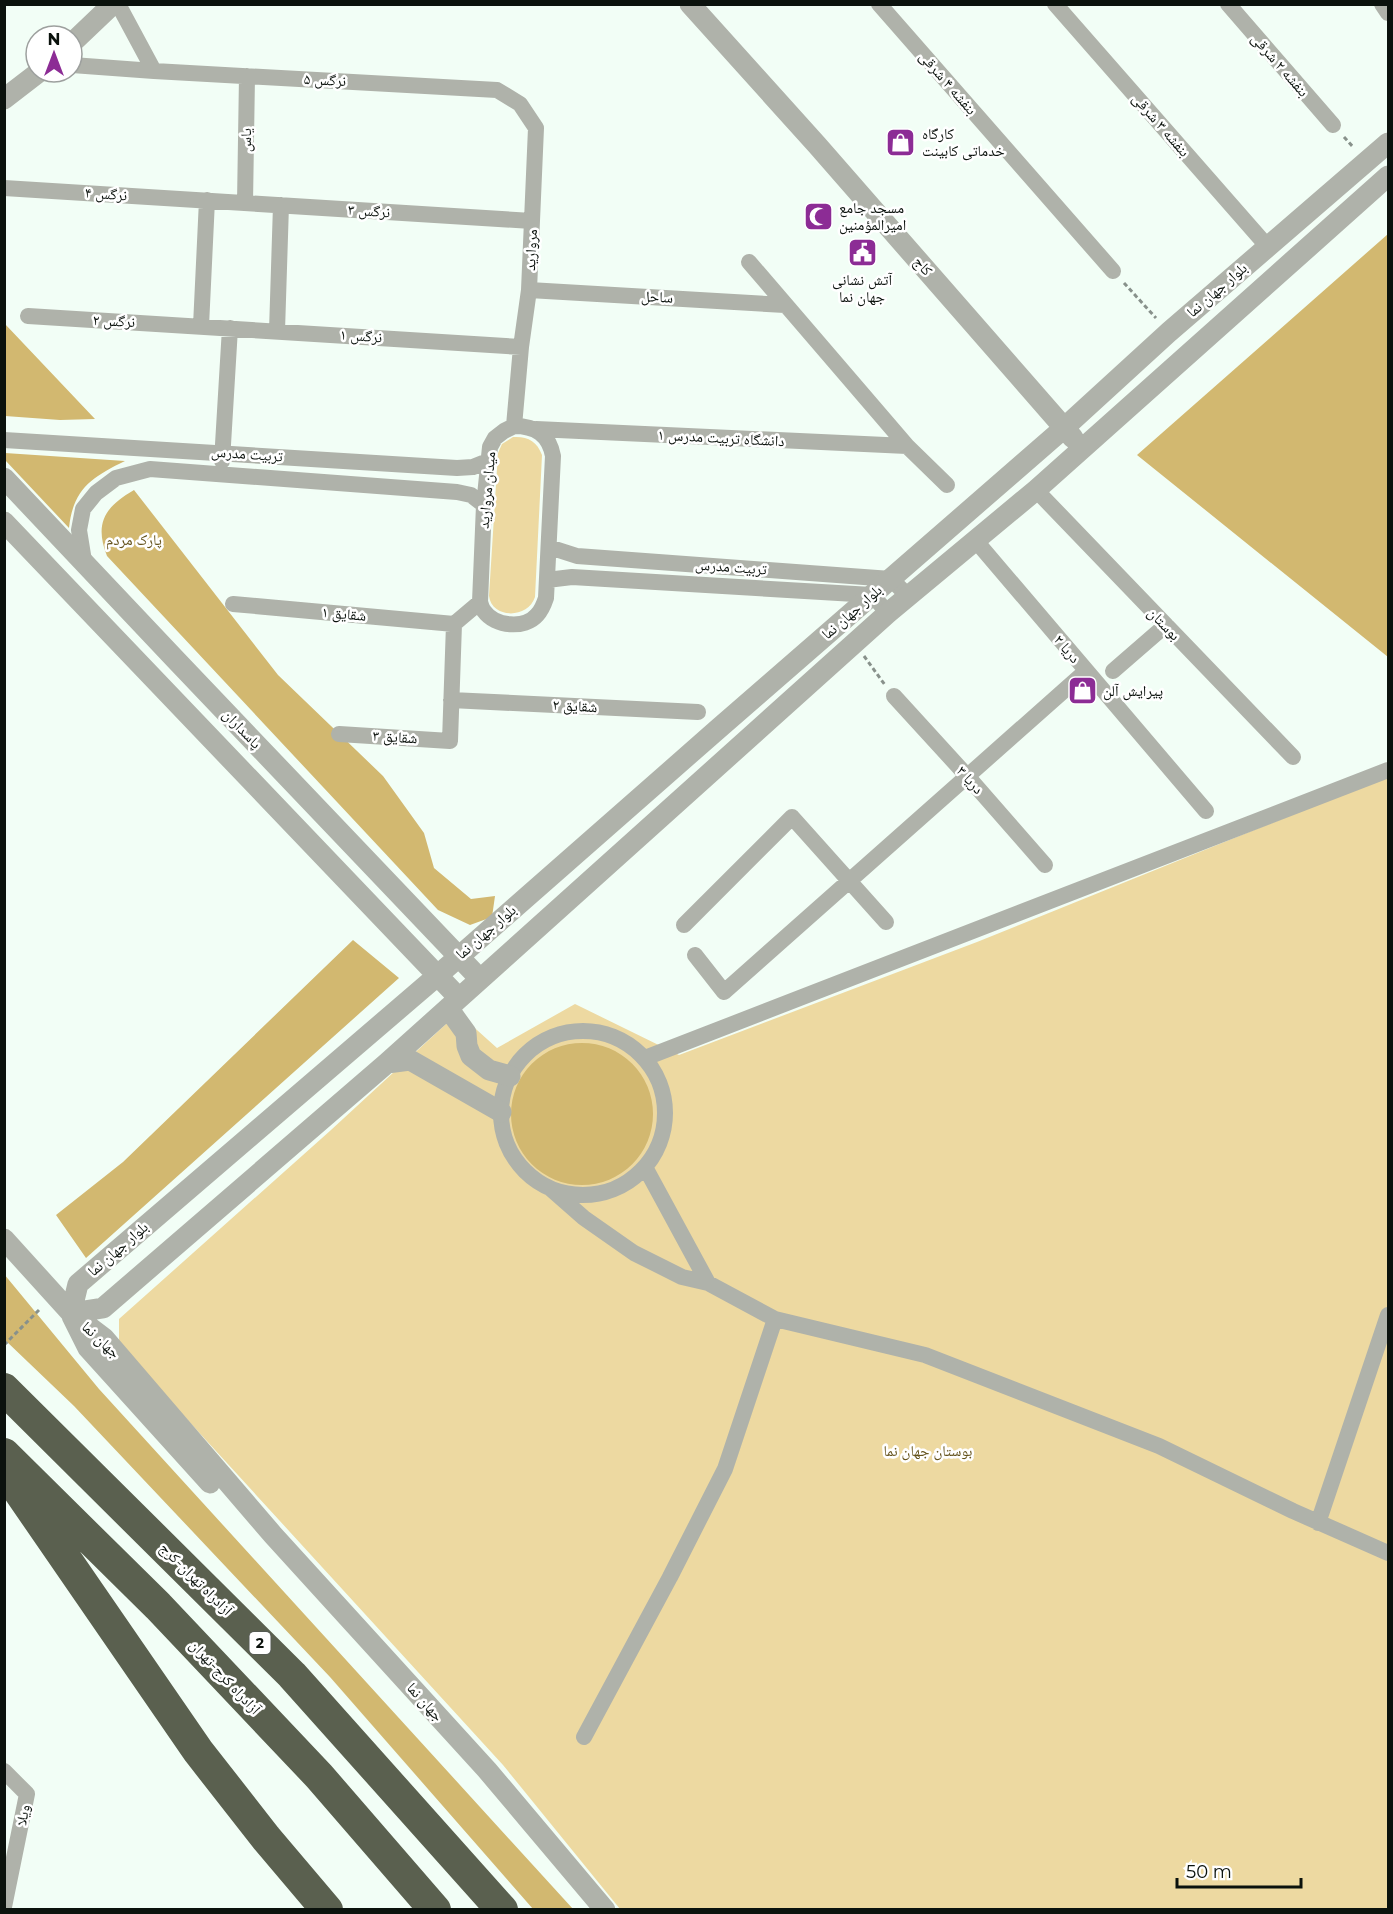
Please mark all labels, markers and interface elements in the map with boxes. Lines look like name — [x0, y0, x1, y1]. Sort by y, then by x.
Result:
north arrow — [24, 24, 84, 84]
street label: بنفشه ۲ شرقی — [1247, 29, 1313, 101]
text: N — [48, 30, 60, 49]
street label: بنفشه ۴ شرقی — [915, 47, 981, 119]
street label: ۵ نرگس — [303, 69, 347, 91]
street label: بنفشه ۳ شرقی — [1128, 89, 1194, 161]
place label: کارگاه خدماتی کابینت — [922, 124, 1005, 161]
street label: یاس — [236, 127, 256, 152]
shop icon: کارگاه خدماتی کابینت — [885, 127, 917, 159]
street label: نرگس ۴ — [84, 183, 128, 205]
place label: مسجد جامع امیرالمؤمنین — [839, 198, 906, 235]
street label: نرگس ۳ — [347, 200, 391, 222]
mosque icon: مسجد جامع امیرالمؤمنین — [802, 201, 834, 233]
street label: مروارید — [520, 229, 541, 271]
public building icon: آتش نشانی جهان نما — [846, 237, 878, 269]
street label: کاج — [909, 252, 937, 280]
street label: بلوار جهان نما — [1183, 258, 1251, 322]
place label: آتش نشانی جهان نما — [832, 270, 893, 307]
street label: ساحل — [640, 286, 674, 308]
street label: نرگس ۲ — [92, 310, 136, 332]
street label: نرگس ۱ — [339, 325, 383, 347]
street label: ۱ دانشگاه تربیت مدرس — [657, 425, 785, 451]
street label: تربیت مدرس — [210, 442, 284, 467]
street label: میدان مروارید — [474, 451, 500, 529]
park label: پارک مردم — [106, 530, 162, 550]
street label: تربیت مدرس — [694, 555, 768, 580]
street label: بلوار جهان نما — [818, 580, 886, 644]
street label: شقایق ۱ — [321, 602, 367, 626]
street label: بوستان — [1143, 603, 1185, 645]
street label: دریا ۲ — [1050, 630, 1085, 667]
shop icon: پیرایش آلن — [1066, 675, 1098, 707]
place label: پیرایش آلن — [1103, 681, 1163, 701]
street label: شقایق ۲ — [552, 695, 598, 717]
street label: پاسداران — [218, 705, 266, 753]
street label: شقایق ۳ — [372, 725, 418, 749]
street label: دریا ۳ — [953, 762, 988, 798]
street label: بلوار جهان نما — [452, 900, 520, 964]
street label: بلوار جهان نما — [84, 1217, 152, 1281]
street label: جهان نما — [77, 1317, 125, 1363]
park label: بوستان جهان نما — [884, 1441, 972, 1461]
street label: آزادراه تهران-کرج — [155, 1538, 238, 1621]
road number: 2 — [250, 1632, 270, 1654]
street label: آزادراه کرج-تهران — [185, 1635, 266, 1720]
street label: جهان نما — [402, 1678, 448, 1726]
street label: ویلا — [11, 1803, 34, 1827]
scale bar — [1177, 1851, 1302, 1889]
text: 50 m — [1186, 1861, 1232, 1883]

